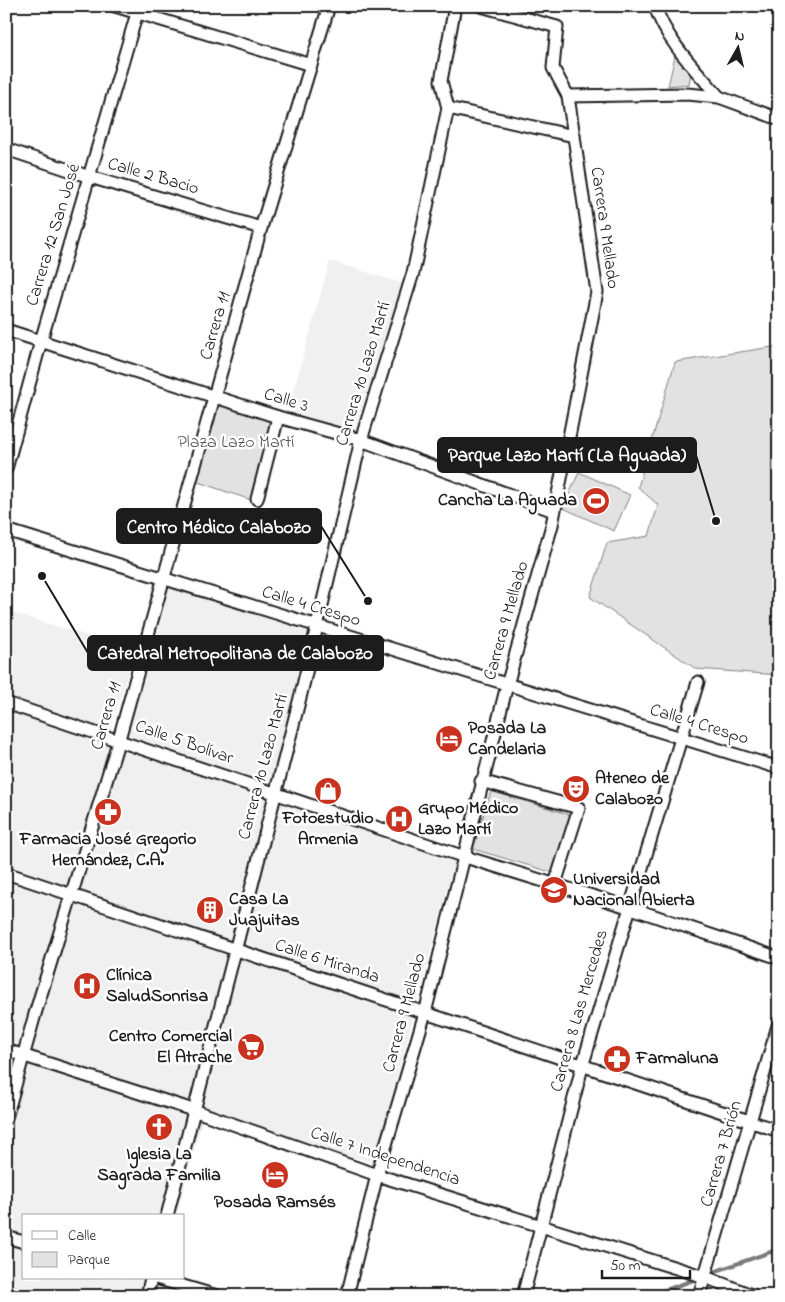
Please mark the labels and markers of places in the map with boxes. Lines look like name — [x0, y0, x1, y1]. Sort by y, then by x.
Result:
callout: Parque Lazo Martí (La Aguada) — [438, 438, 696, 472]
sports icon: Cancha La Aguada — [581, 486, 611, 516]
place label: Cancha La Aguada — [438, 488, 577, 515]
callout: Centro Médico Calabozo — [117, 509, 321, 543]
callout: Catedral Metropolitana de Calabozo — [88, 636, 383, 670]
place label: Posada La Candelaria — [468, 716, 547, 763]
hotel icon: Posada La Candelaria — [434, 724, 464, 754]
place label: Ateneo de Calabozo — [595, 766, 670, 813]
theatre icon: Ateneo de Calabozo — [561, 774, 591, 804]
shop icon: Fotoestudio Armenia — [313, 776, 343, 806]
place label: Grupo Médico Lazo Martí — [418, 796, 518, 843]
pharmacy icon: Farmacia José Gregorio Hernández, C.A. — [93, 797, 123, 827]
hospital icon: Grupo Médico Lazo Martí — [384, 804, 414, 834]
place label: Fotoestudio Armenia — [281, 806, 374, 853]
place label: Farmacia José Gregorio Hernández, C.A. — [19, 827, 196, 874]
place label: Universidad Nacional Abierta — [573, 867, 695, 914]
school or university icon: Universidad Nacional Abierta — [539, 875, 569, 905]
place label: Casa La Juajuitas — [229, 887, 300, 934]
building icon: Casa La Juajuitas — [195, 895, 225, 925]
place label: Clínica SaludSonrisa — [106, 963, 208, 1010]
hospital icon: Clínica SaludSonrisa — [72, 971, 102, 1001]
place label: Centro Comercial El Atrache — [109, 1024, 233, 1071]
supermarket icon: Centro Comercial El Atrache — [236, 1032, 266, 1062]
pharmacy icon: Farmaluna — [602, 1044, 632, 1074]
place label: Farmaluna — [635, 1046, 719, 1072]
church icon: Iglesia La Sagrada Familia — [144, 1112, 174, 1142]
place label: Iglesia La Sagrada Familia — [97, 1142, 221, 1190]
hotel icon: Posada Ramsés — [260, 1160, 290, 1190]
place label: Posada Ramsés — [214, 1190, 336, 1216]

